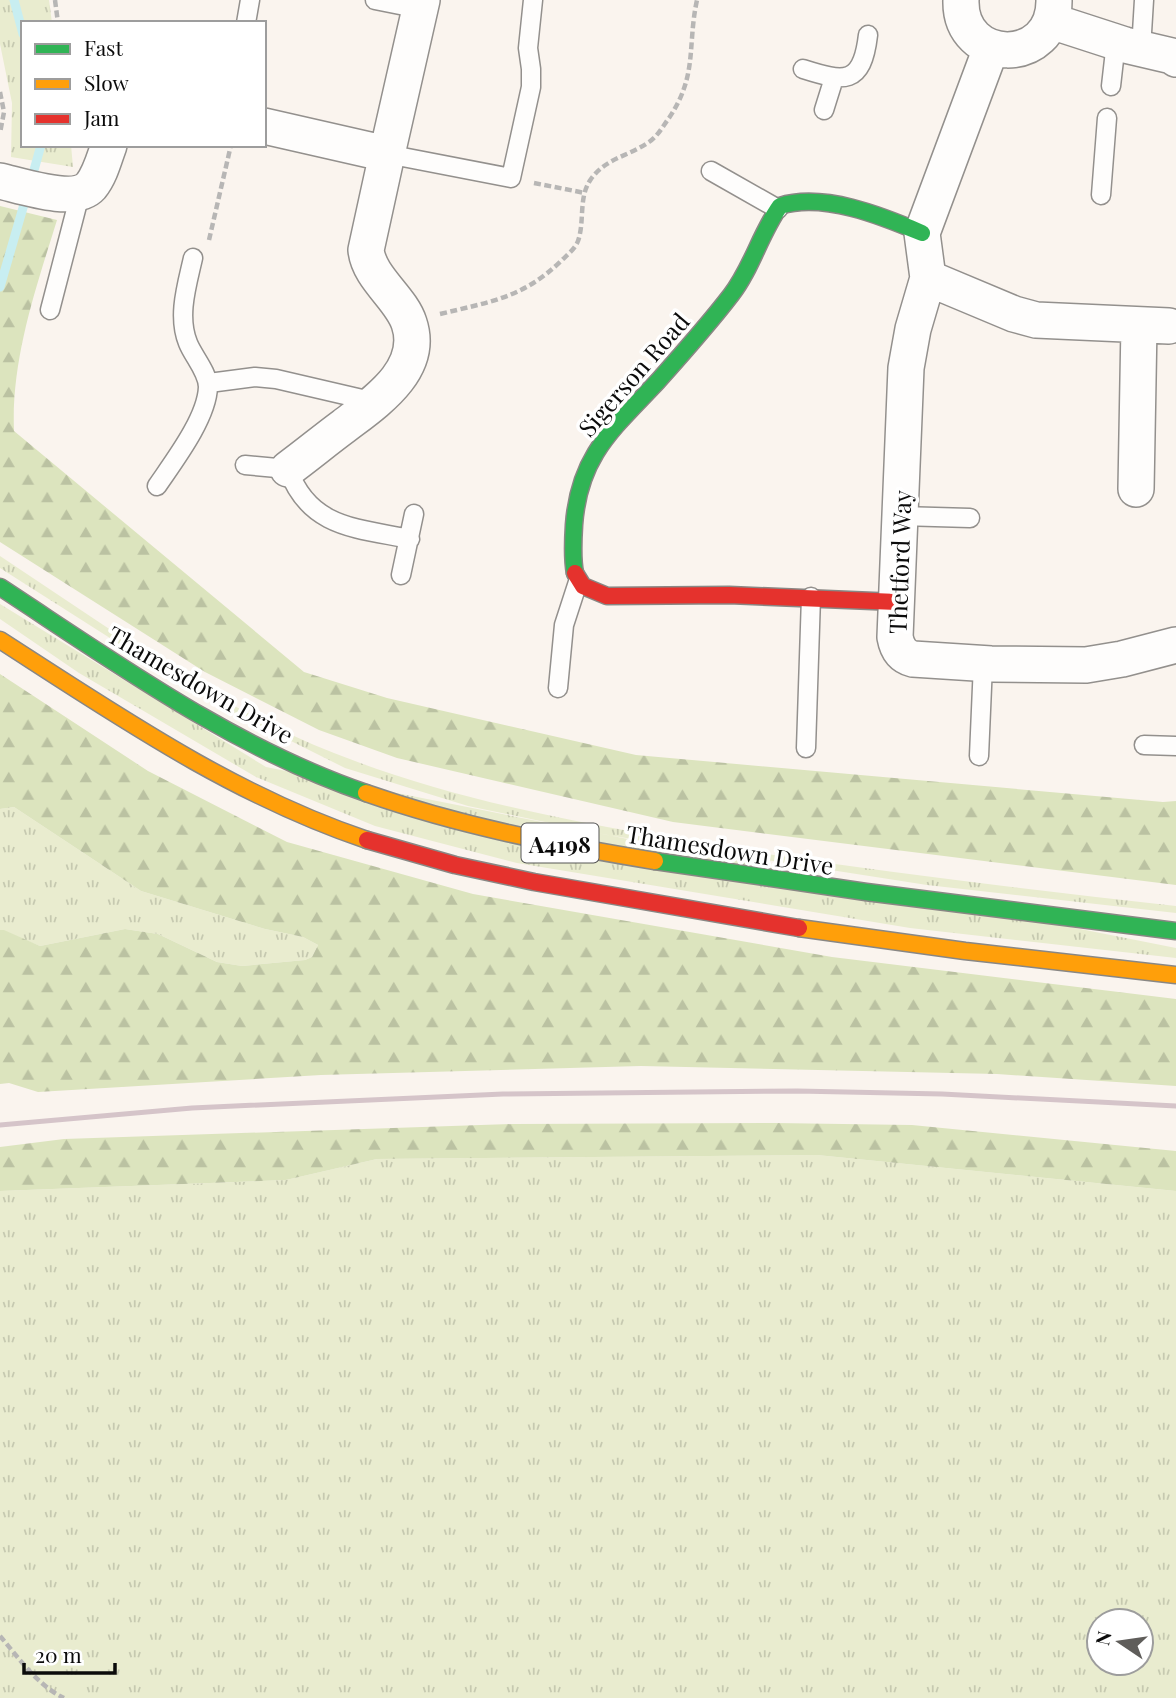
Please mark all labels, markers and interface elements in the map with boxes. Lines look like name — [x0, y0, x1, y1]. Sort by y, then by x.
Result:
legend — [21, 21, 266, 147]
text: Fast — [84, 33, 123, 61]
text: Slow — [84, 68, 129, 96]
text: Jam — [83, 103, 120, 131]
street label: Sigerson Road — [570, 305, 696, 443]
street label: Thetford Way — [880, 489, 918, 635]
street label: Thamesdown Drive — [102, 618, 300, 750]
street label: Thamesdown Drive — [624, 817, 836, 881]
road number: A4198 — [522, 824, 598, 862]
north arrow — [1085, 1607, 1155, 1677]
text: N — [1088, 1628, 1117, 1648]
scale bar — [24, 1632, 116, 1676]
text: 20 m — [35, 1640, 82, 1668]

